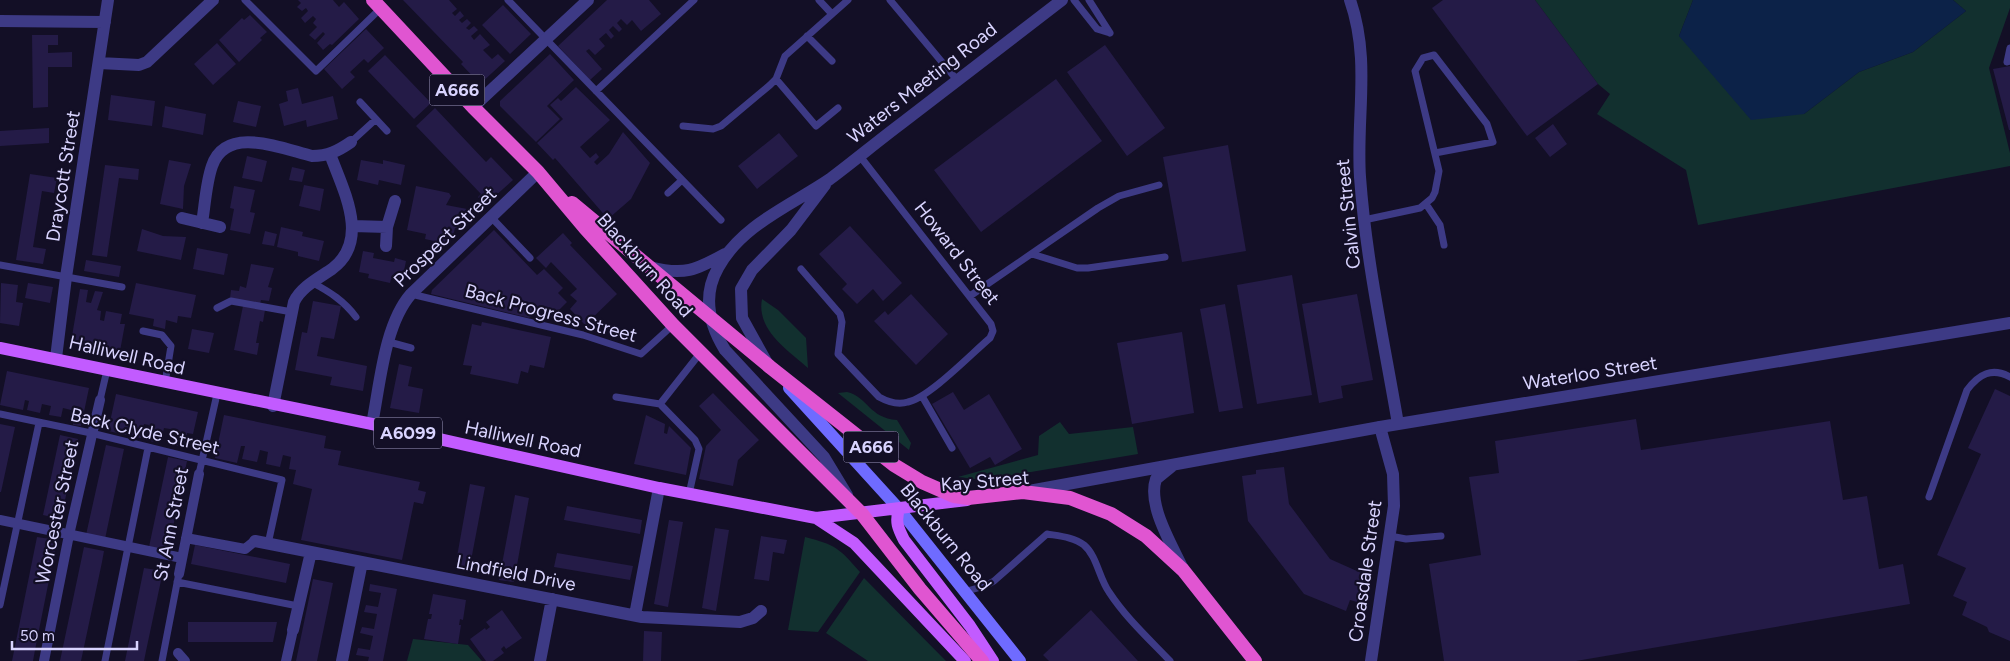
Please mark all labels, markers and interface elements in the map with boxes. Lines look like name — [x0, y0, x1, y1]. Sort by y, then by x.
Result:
street label: Waters Meeting Road — [843, 18, 1001, 148]
road number: A666 — [430, 74, 484, 106]
street label: Draycott Street — [41, 109, 85, 243]
street label: Calvin Street — [1331, 158, 1365, 270]
street label: Prospect Street — [389, 182, 501, 292]
street label: Howard Street — [910, 197, 1004, 309]
street label: Blackburn Road — [592, 208, 698, 322]
street label: Back Progress Street — [462, 279, 640, 347]
street label: Halliwell Road — [67, 330, 187, 380]
street label: Waterloo Street — [1521, 351, 1659, 395]
street label: Back Clyde Street — [68, 403, 222, 459]
street label: Halliwell Road — [463, 415, 583, 463]
road number: A6099 — [374, 418, 442, 448]
road number: A666 — [844, 432, 898, 462]
street label: Worcester Street — [31, 438, 83, 586]
street label: St Ann Street — [149, 465, 193, 583]
street label: Kay Street — [940, 466, 1030, 496]
street label: Blackburn Road — [895, 478, 997, 596]
street label: Croasdale Street — [1344, 499, 1386, 643]
street label: Lindfield Drive — [454, 550, 578, 596]
scale bar — [12, 618, 138, 650]
text: 50 m — [20, 627, 55, 645]

